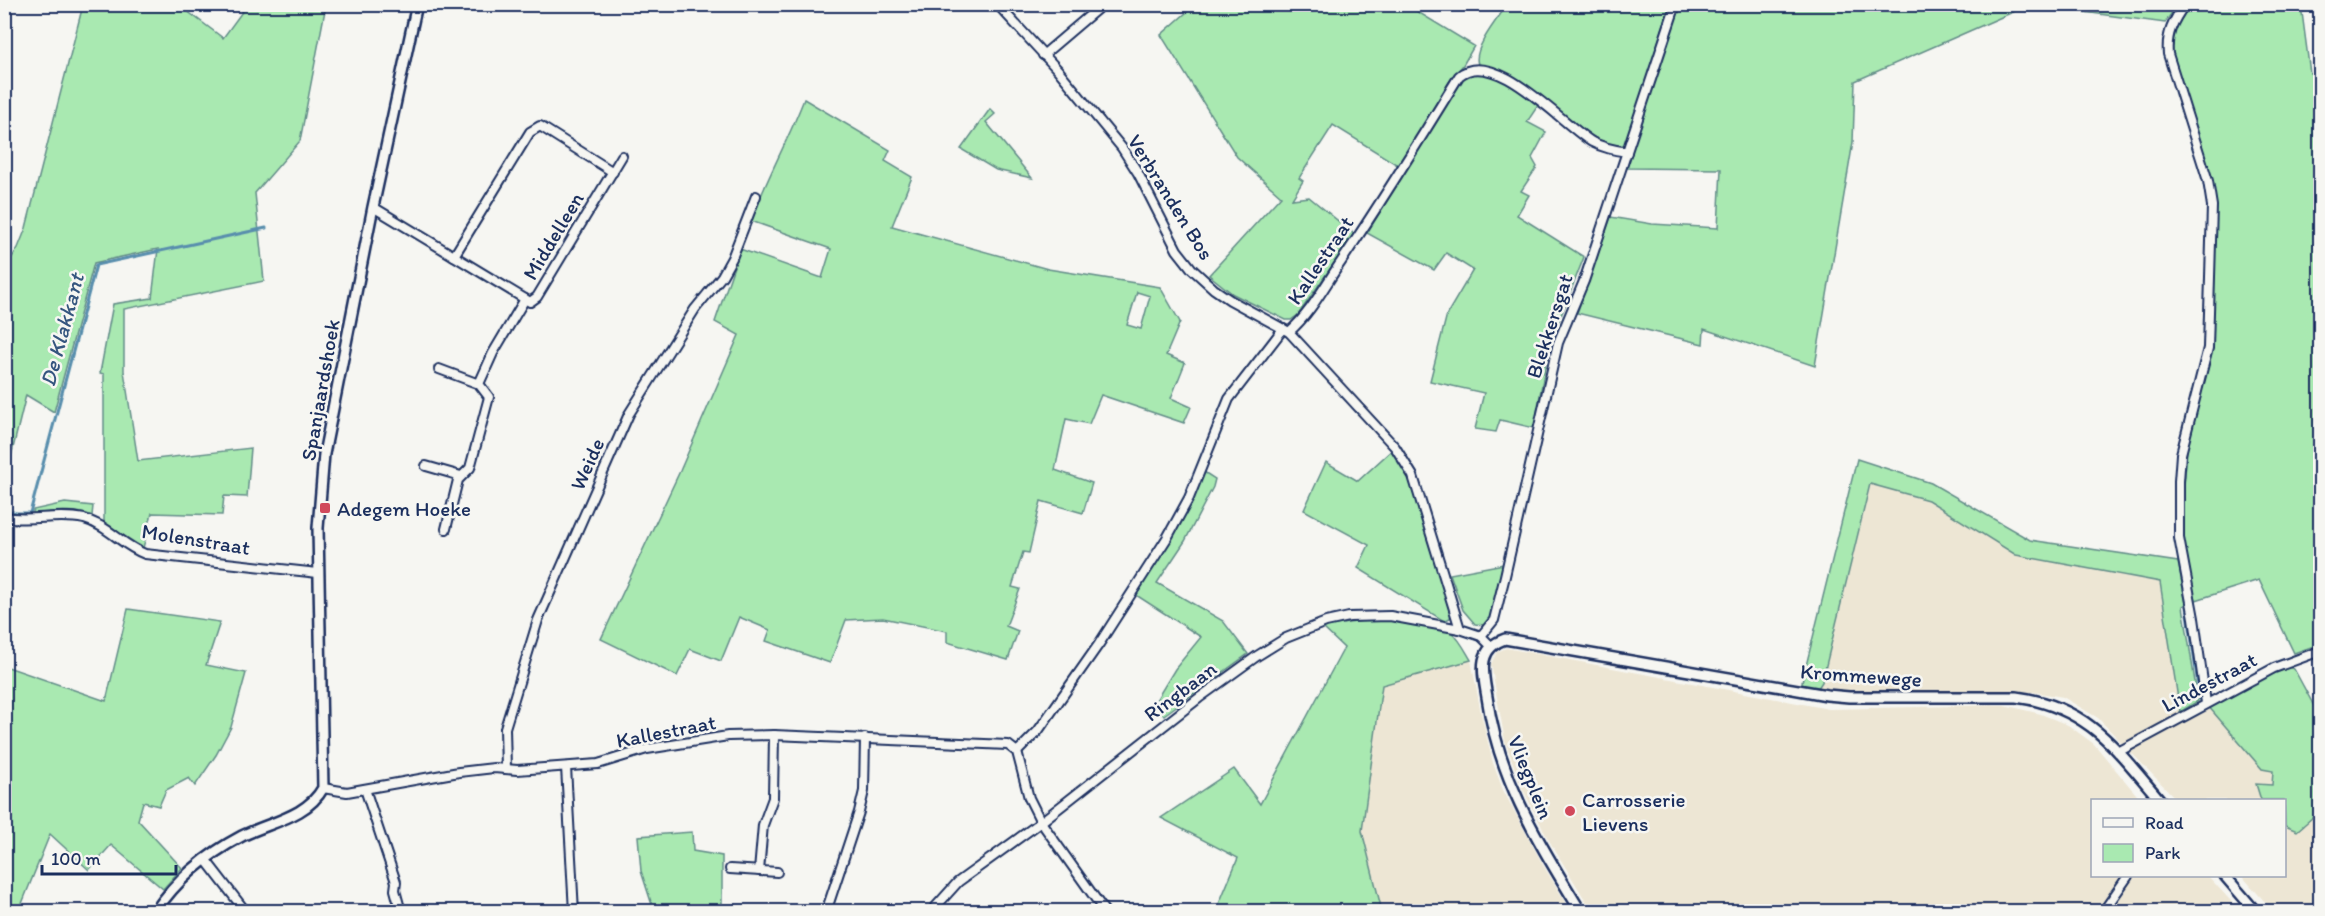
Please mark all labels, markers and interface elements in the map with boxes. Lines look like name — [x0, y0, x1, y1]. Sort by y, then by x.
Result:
street label: Verbranden Bos — [1123, 130, 1219, 264]
street label: Middelleen — [517, 188, 589, 284]
street label: Kallestraat — [1281, 211, 1359, 309]
water label: De Klakkant — [34, 269, 90, 389]
street label: Blekkersgat — [1520, 271, 1578, 381]
street label: Spanjaardshoek — [295, 317, 345, 463]
street label: Weide — [565, 434, 609, 494]
place label: Adegem Hoeke — [337, 496, 471, 521]
marker: Adegem Hoeke — [318, 501, 332, 515]
street label: Molenstraat — [140, 518, 252, 560]
street label: Lindestraat — [2157, 646, 2261, 717]
street label: Ringbaan — [1139, 655, 1221, 726]
street label: Krommewege — [1799, 658, 1923, 692]
street label: Kallestraat — [614, 709, 718, 753]
street label: Vliegplein — [1503, 731, 1559, 823]
place label: Carrosserie Lievens — [1582, 787, 1686, 836]
legend — [2091, 799, 2286, 877]
marker: Carrosserie Lievens — [1563, 804, 1577, 818]
text: Road — [2145, 812, 2184, 834]
scale bar — [42, 838, 176, 876]
text: Park — [2145, 842, 2180, 864]
text: 100 m — [51, 848, 101, 870]

